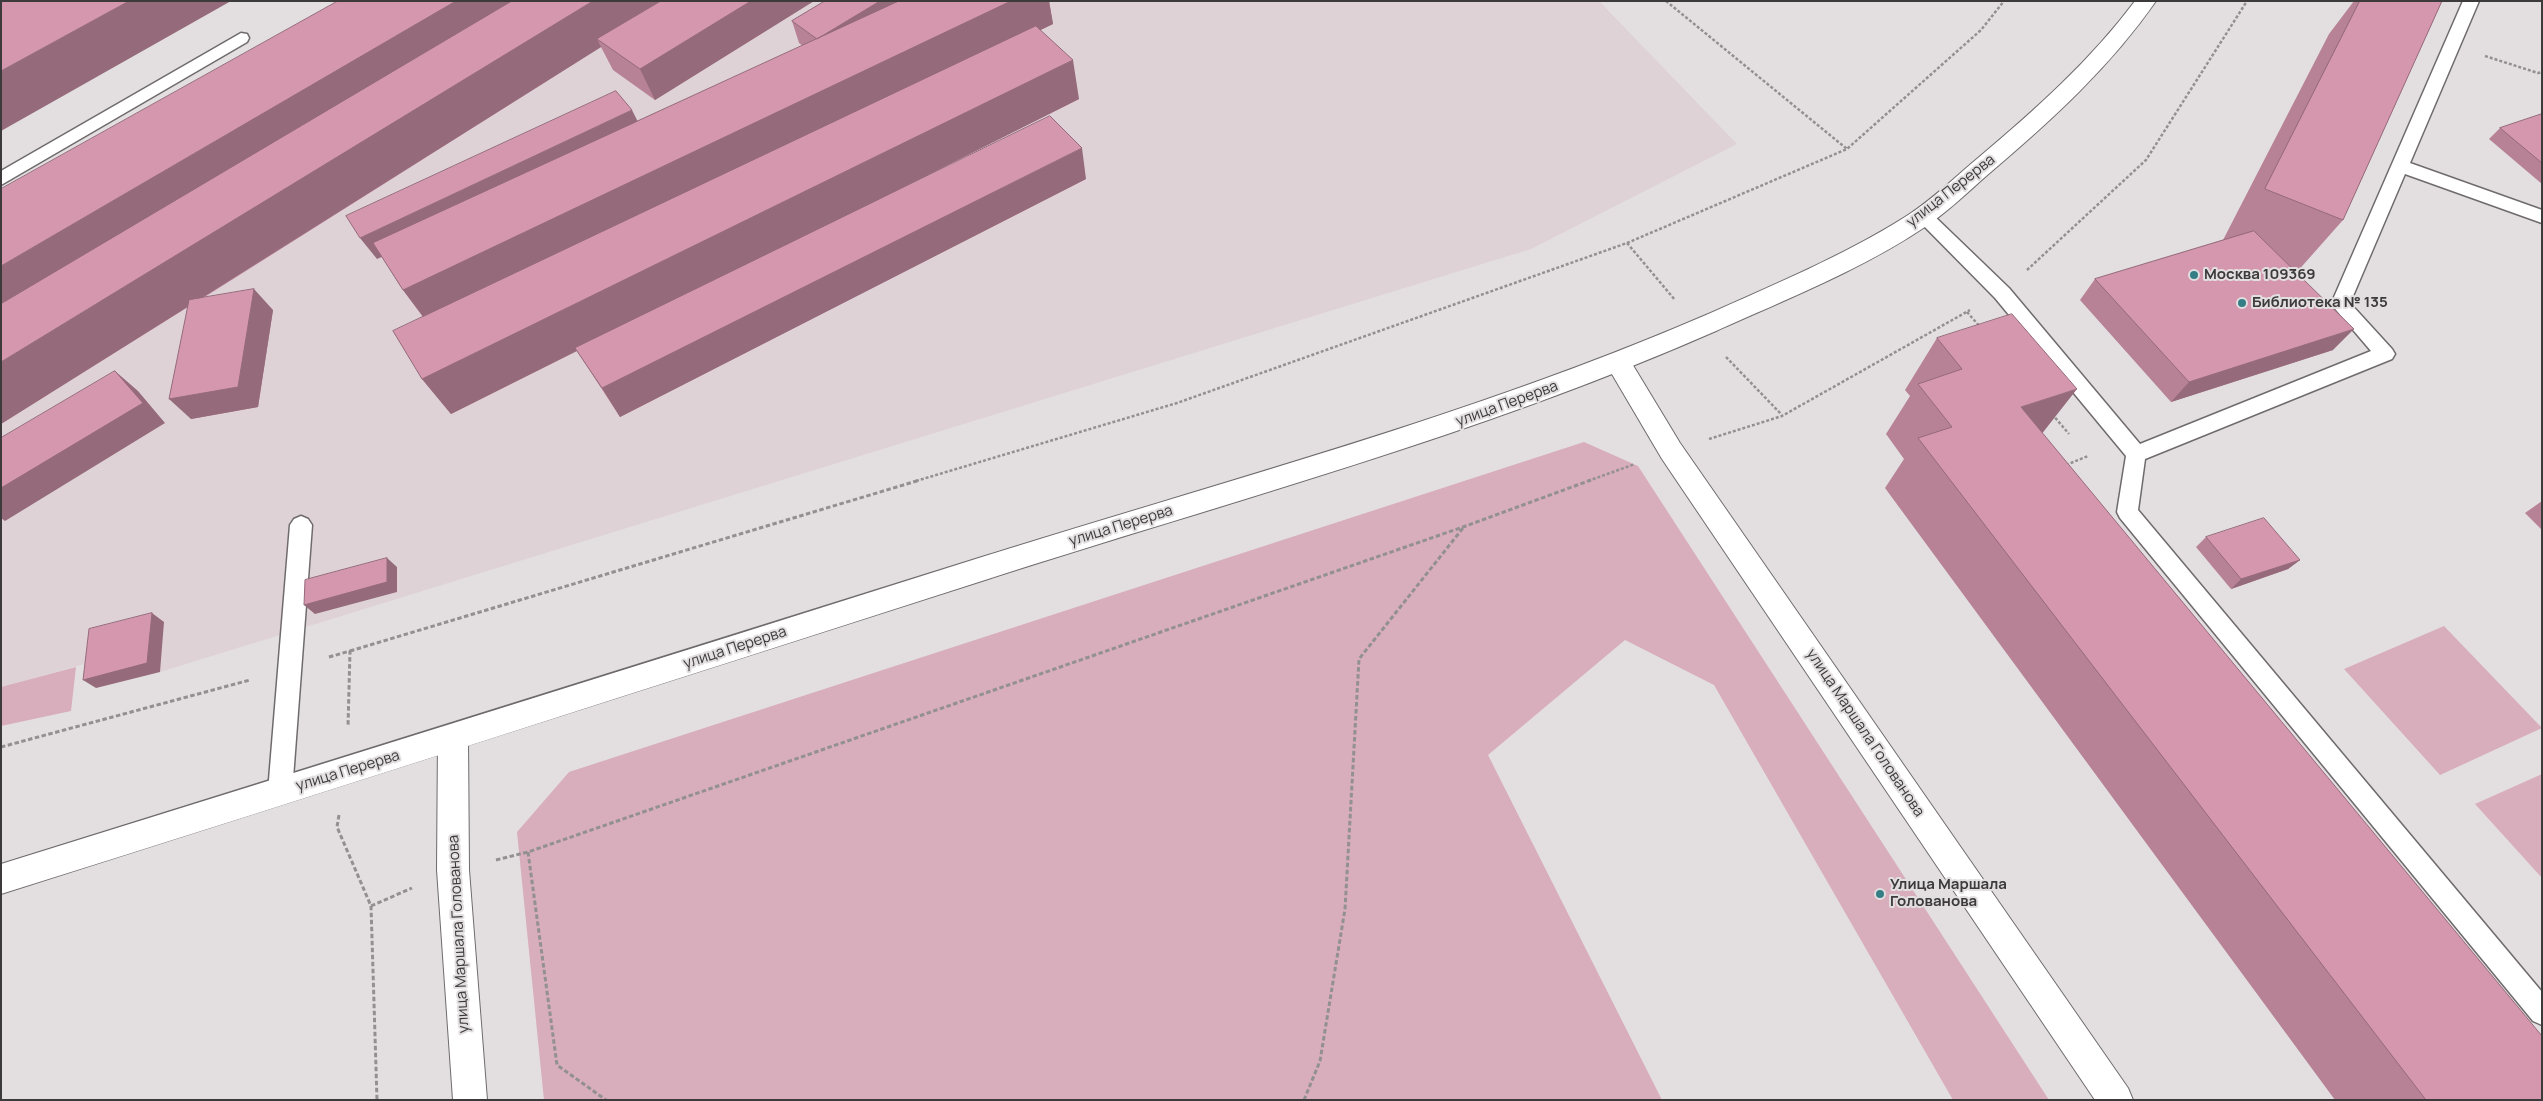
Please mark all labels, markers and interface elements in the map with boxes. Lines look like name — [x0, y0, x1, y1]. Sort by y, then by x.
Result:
street label: улица Перерва — [1903, 151, 1999, 231]
place label: Москва 109369 — [2204, 266, 2316, 284]
marker: Москва 109369 — [2188, 269, 2200, 281]
place label: Библиотека № 135 — [2252, 294, 2388, 312]
marker: Библиотека № 135 — [2236, 297, 2248, 309]
street label: улица Перерва — [1453, 377, 1561, 431]
street label: улица Перерва — [1067, 502, 1175, 550]
street label: улица Перерва — [681, 623, 789, 673]
street label: улица Маршала Голованова — [1802, 646, 1928, 820]
street label: улица Перерва — [294, 747, 402, 795]
street label: улица Маршала Голованова — [445, 834, 473, 1034]
place label: Улица Маршала Голованова — [1890, 876, 2007, 911]
marker: Улица Маршала Голованова — [1874, 888, 1886, 900]

